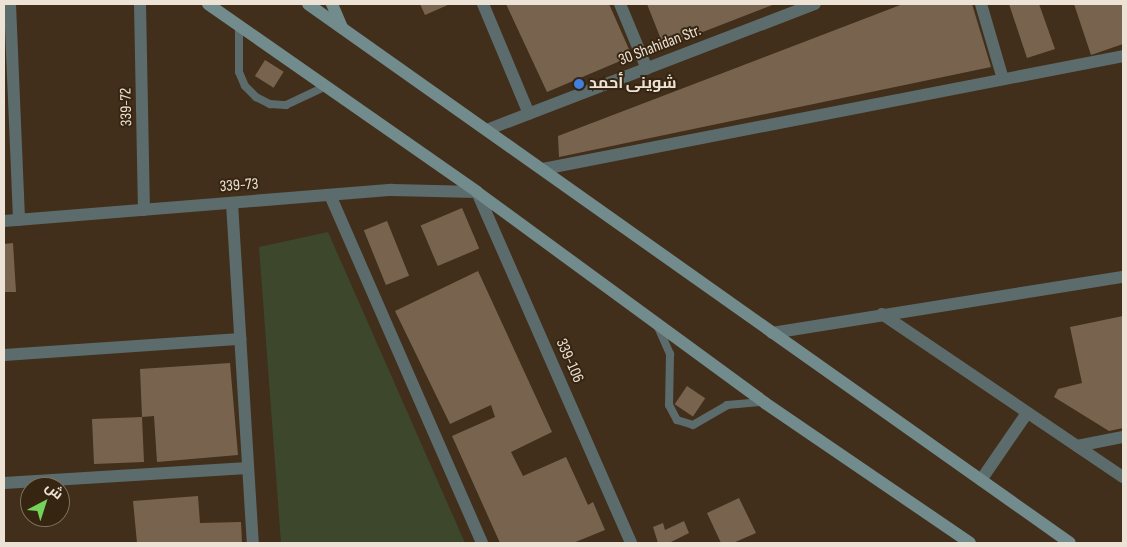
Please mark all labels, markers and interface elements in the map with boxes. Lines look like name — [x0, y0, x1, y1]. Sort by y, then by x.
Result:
street label: 30 Shahidan Str. — [616, 21, 704, 71]
place label: شوینی أحمد — [589, 74, 676, 94]
marker: شوینی أحمد — [573, 78, 585, 90]
street label: 339-72 — [117, 87, 137, 127]
street label: 339-73 — [219, 175, 259, 197]
street label: 339-106 — [551, 336, 587, 386]
north arrow — [20, 477, 70, 527]
text: ش — [42, 479, 67, 503]

